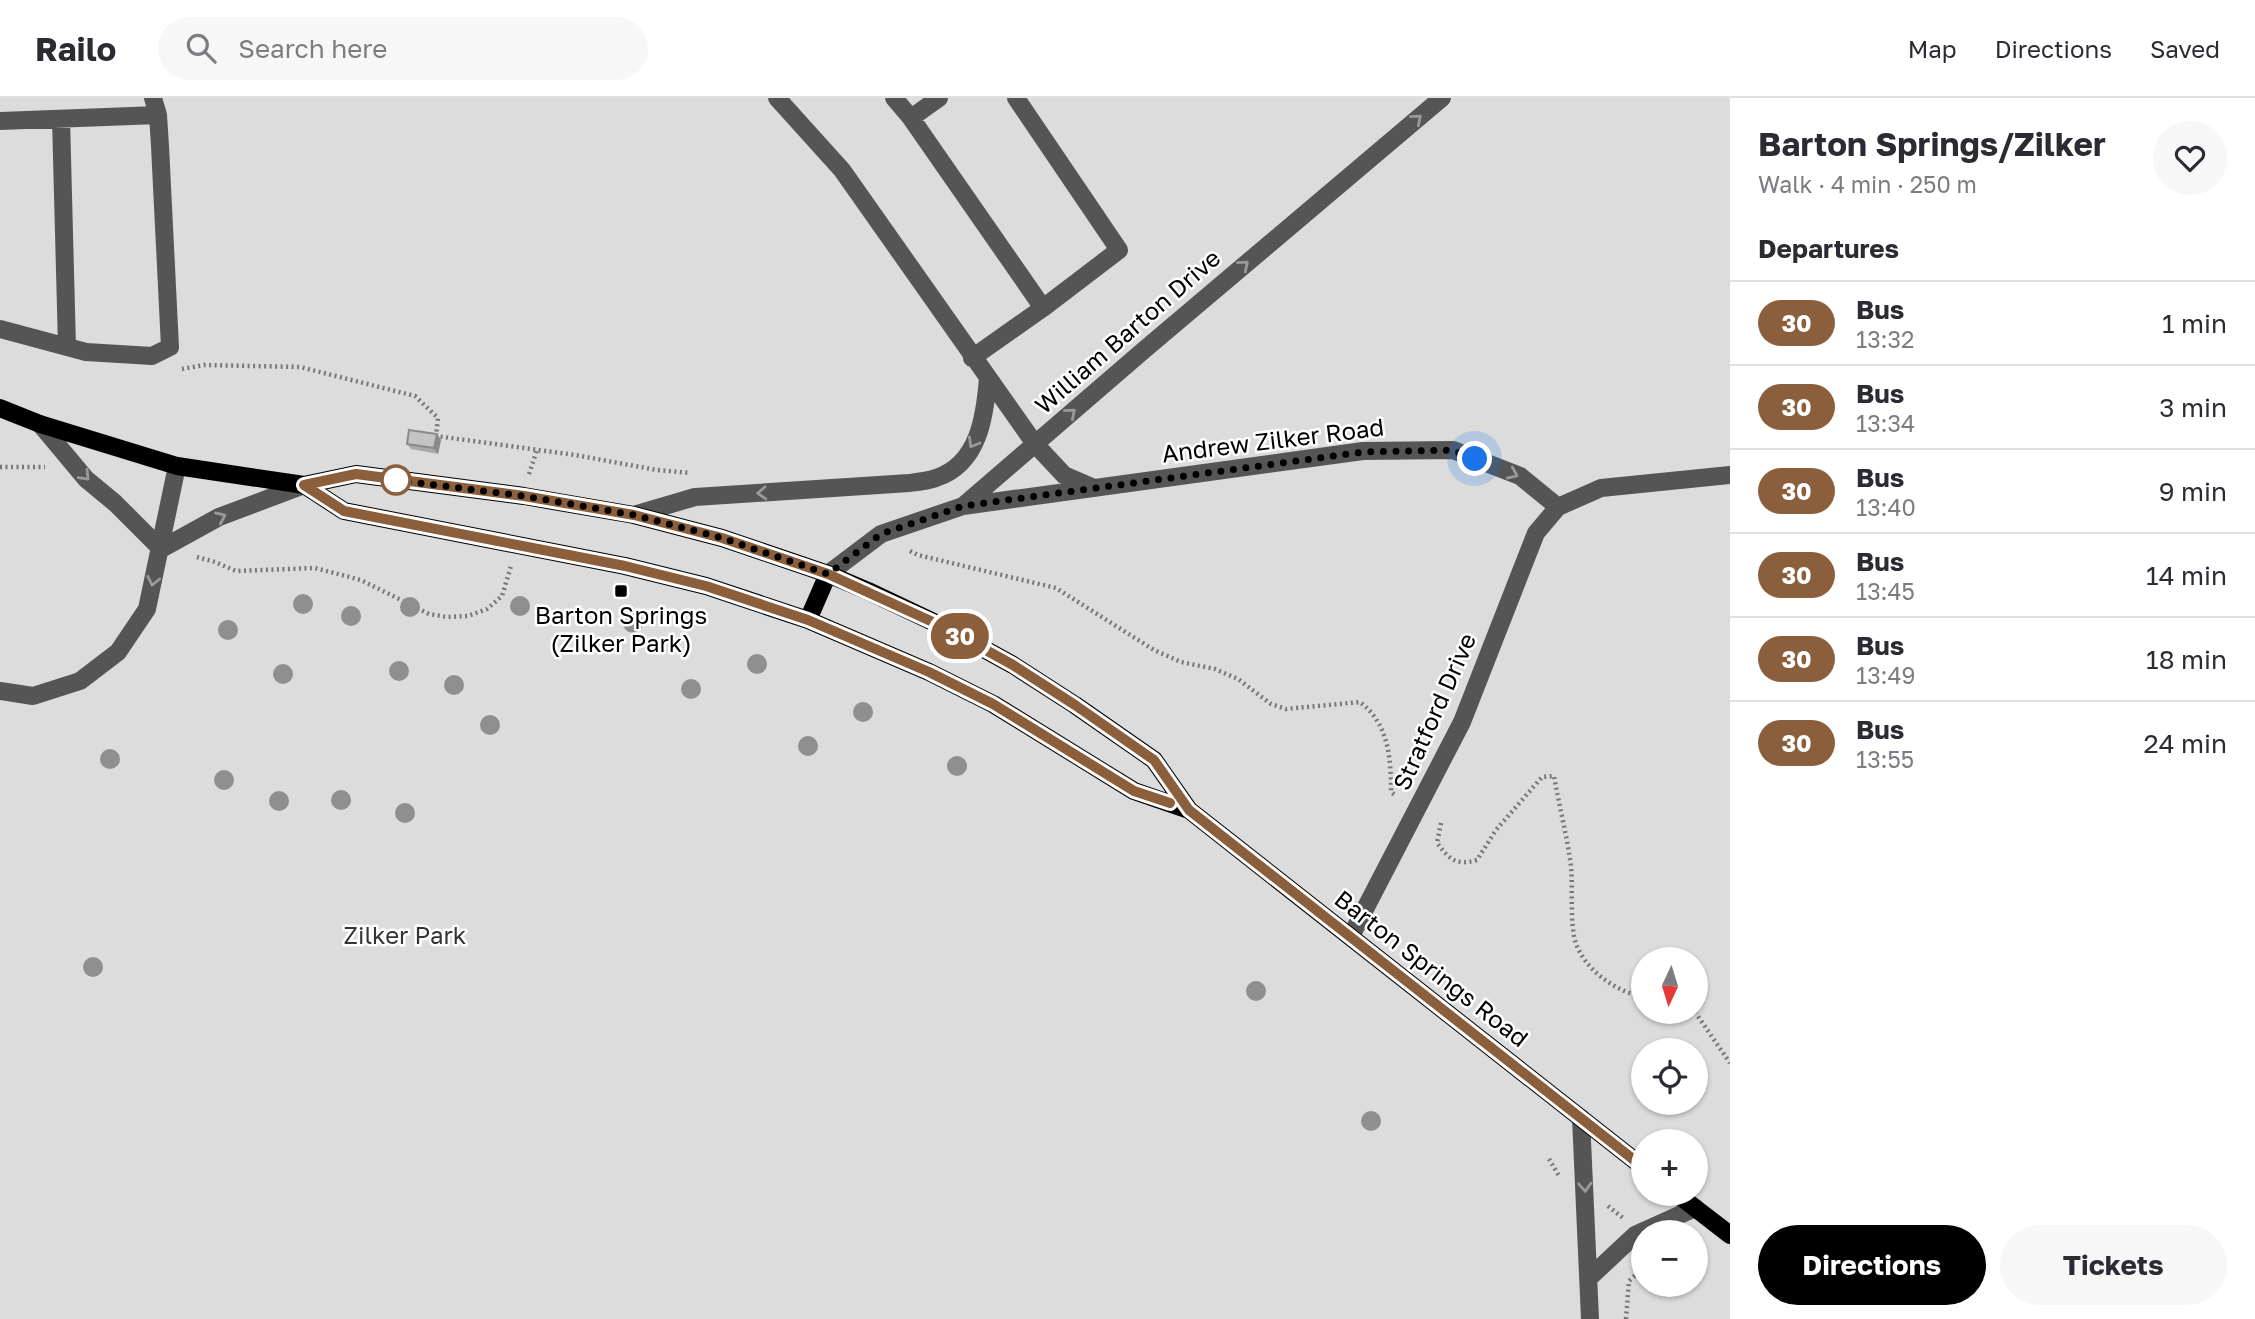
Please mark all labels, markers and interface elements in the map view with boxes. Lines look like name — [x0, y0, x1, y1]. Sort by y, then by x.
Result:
search box — [158, 17, 648, 80]
text: Railo — [35, 29, 116, 68]
icon: search — [182, 29, 220, 67]
text: Search here — [238, 33, 387, 64]
text: Map — [1908, 34, 1957, 63]
text: Directions — [1995, 34, 2112, 63]
text: Saved — [2150, 34, 2220, 63]
one-way arrow — [1409, 115, 1422, 127]
button: heart — [2153, 121, 2227, 195]
text: Barton Springs/Zilker — [1758, 124, 2106, 163]
text: Walk · 4 min · 250 m — [1758, 170, 1977, 198]
text: Departures — [1758, 233, 1899, 264]
street label: William Barton Drive — [1029, 243, 1226, 419]
one-way arrow — [1235, 261, 1248, 273]
text: Bus — [1856, 294, 1904, 325]
text: 30 — [1781, 308, 1812, 337]
text: 1 min — [2162, 308, 2227, 339]
text: 13:32 — [1856, 325, 1914, 353]
text: Bus — [1856, 378, 1904, 409]
text: 30 — [1781, 392, 1812, 421]
text: 3 min — [2159, 392, 2227, 423]
one-way arrow — [1062, 409, 1075, 421]
text: 13:34 — [1856, 409, 1915, 437]
street label: Andrew Zilker Road — [1160, 411, 1386, 468]
one-way arrow — [968, 436, 981, 449]
your location — [1457, 441, 1492, 476]
text: Bus — [1856, 462, 1904, 493]
unlabelled marker — [381, 465, 411, 495]
one-way arrow — [1506, 466, 1518, 480]
one-way arrow — [76, 468, 89, 481]
text: 30 — [1781, 476, 1812, 505]
text: 9 min — [2159, 476, 2227, 507]
one-way arrow — [756, 486, 767, 501]
text: 13:40 — [1856, 493, 1916, 521]
one-way arrow — [214, 511, 226, 525]
text: Bus — [1856, 546, 1904, 577]
text: 30 — [1781, 560, 1812, 589]
text: 14 min — [2146, 560, 2227, 591]
one-way arrow — [147, 575, 162, 587]
text: 13:45 — [1856, 577, 1915, 605]
marker: Barton Springs (Zilker Park) — [613, 583, 629, 599]
place label: Barton Springs (Zilker Park) — [535, 600, 707, 657]
line badge: 30 — [928, 613, 992, 659]
text: 30 — [945, 621, 975, 650]
street label: Stratford Drive — [1386, 628, 1481, 794]
text: Bus — [1856, 630, 1904, 661]
text: 30 — [1781, 644, 1812, 673]
text: 18 min — [2146, 644, 2227, 675]
text: 13:49 — [1856, 661, 1915, 689]
text: Bus — [1856, 714, 1904, 745]
text: 30 — [1781, 728, 1812, 757]
text: 24 min — [2144, 728, 2227, 759]
text: 13:55 — [1856, 745, 1914, 773]
street label: Barton Springs Road — [1330, 883, 1534, 1052]
park label: Zilker Park — [344, 920, 466, 949]
north arrow — [1631, 947, 1708, 1024]
map controls — [1631, 947, 1708, 1297]
button: locate — [1631, 1038, 1708, 1115]
button: + — [1631, 1129, 1708, 1206]
one-way arrow — [1577, 1181, 1592, 1192]
button: − — [1631, 1220, 1708, 1297]
button: Directions — [1758, 1225, 1986, 1305]
button: Tickets — [2000, 1225, 2227, 1305]

